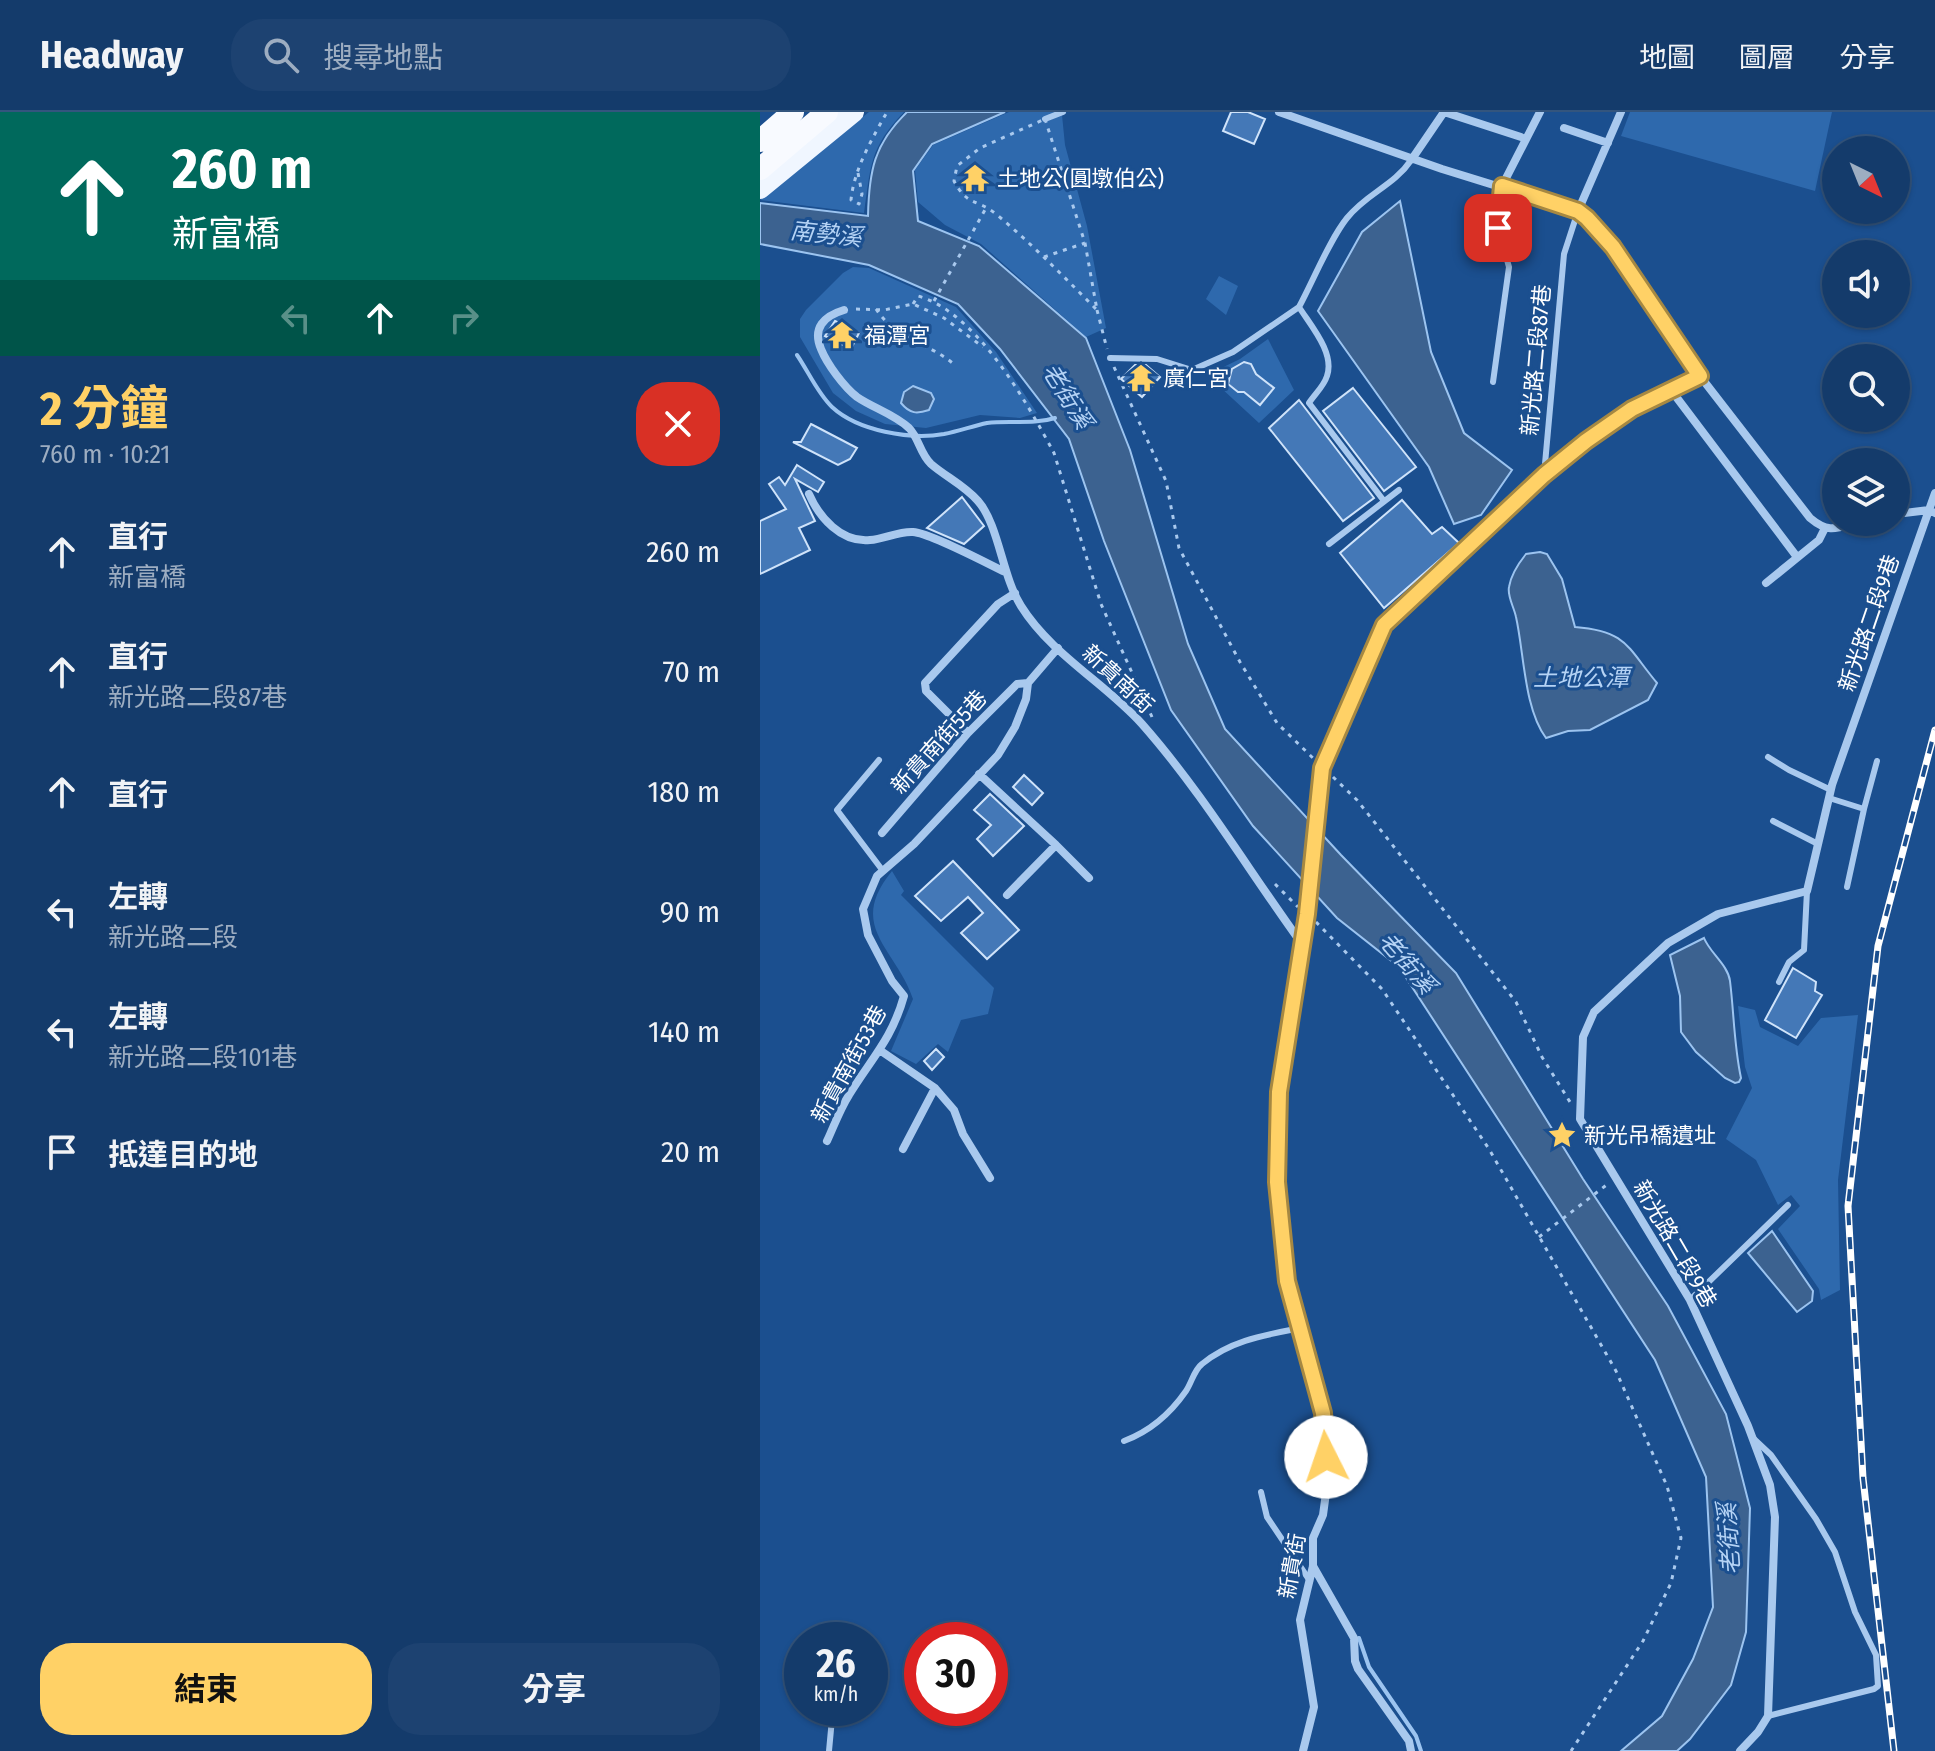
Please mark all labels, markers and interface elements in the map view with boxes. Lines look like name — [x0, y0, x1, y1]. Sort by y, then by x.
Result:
search box — [231, 19, 791, 91]
text: Headway — [40, 32, 183, 78]
icon: search — [259, 33, 303, 77]
text: 搜尋地點 — [323, 40, 443, 76]
text: 地圖 — [1639, 41, 1695, 74]
text: 圖層 — [1739, 41, 1795, 74]
text: 分享 — [1839, 41, 1895, 74]
text: 260 m — [172, 136, 312, 203]
north arrow — [1822, 136, 1910, 224]
map controls — [1822, 136, 1910, 536]
icon: ahead — [40, 144, 144, 248]
temple icon: 土地公(圓墩伯公) — [960, 163, 990, 193]
place label: 土地公(圓墩伯公) — [997, 165, 1164, 192]
pin — [1464, 194, 1532, 262]
icon: arrive — [1476, 206, 1520, 250]
text: 新富橋 — [172, 212, 280, 256]
water label: 南勢溪 — [789, 216, 866, 252]
button: sound — [1822, 240, 1910, 328]
street label: 新光路二段87巷 — [1516, 283, 1556, 437]
icon: left — [274, 296, 318, 340]
icon: ahead — [358, 296, 402, 340]
icon: right — [442, 296, 486, 340]
temple icon: 福潭宮 — [827, 320, 857, 350]
place label: 福潭宮 — [864, 322, 930, 349]
button: search — [1822, 344, 1910, 432]
water label: 老街溪 — [1036, 358, 1100, 436]
temple icon: 廣仁宮 — [1126, 363, 1156, 393]
place label: 廣仁宮 — [1163, 365, 1229, 392]
text: 2 分鐘 — [40, 380, 168, 438]
button: close — [636, 382, 720, 466]
text: 760 m · 10:21 — [40, 439, 170, 470]
button: layers — [1822, 448, 1910, 536]
text: 直行 — [108, 519, 168, 555]
icon: ahead — [40, 530, 84, 574]
text: 260 m — [646, 534, 720, 570]
street label: 新光路二段9巷 — [1833, 551, 1905, 695]
text: 新富橋 — [108, 562, 186, 593]
text: 直行 — [108, 639, 168, 675]
street label: 新貴南街 — [1077, 639, 1159, 719]
icon: ahead — [40, 650, 84, 694]
text: 70 m — [662, 654, 720, 690]
water label: 土地公潭 — [1533, 664, 1633, 692]
text: 新光路二段87巷 — [108, 682, 287, 713]
street label: 新貴南街55巷 — [885, 685, 993, 799]
icon: ahead — [40, 770, 84, 814]
text: 180 m — [648, 774, 720, 810]
text: 直行 — [108, 777, 168, 813]
text: 左轉 — [108, 879, 168, 915]
icon: left — [40, 890, 84, 934]
text: 90 m — [660, 894, 720, 930]
text: 新光路二段 — [108, 922, 238, 953]
water label: 老街溪 — [1373, 927, 1443, 1002]
text: 左轉 — [108, 999, 168, 1035]
street label: 新貴南街53巷 — [806, 1001, 892, 1127]
icon: left — [40, 1010, 84, 1054]
text: 140 m — [648, 1014, 720, 1050]
text: 新光路二段101巷 — [108, 1042, 297, 1073]
place icon: 新光吊橋遺址 — [1547, 1120, 1577, 1150]
place label: 新光吊橋遺址 — [1584, 1122, 1716, 1149]
icon: arrive — [40, 1130, 84, 1174]
text: 20 m — [661, 1134, 720, 1170]
text: 抵達目的地 — [108, 1137, 258, 1173]
street label: 新光路二段9巷 — [1628, 1175, 1722, 1313]
position arrow — [1284, 1415, 1368, 1499]
water label: 老街溪 — [1712, 1499, 1745, 1576]
street label: 新貴街 — [1273, 1531, 1311, 1601]
speed limit sign: 30 — [904, 1622, 1008, 1726]
text: 26 — [816, 1640, 856, 1688]
button: 結束 — [40, 1643, 372, 1735]
button: 分享 — [388, 1643, 720, 1735]
text: km/h — [814, 1682, 858, 1706]

